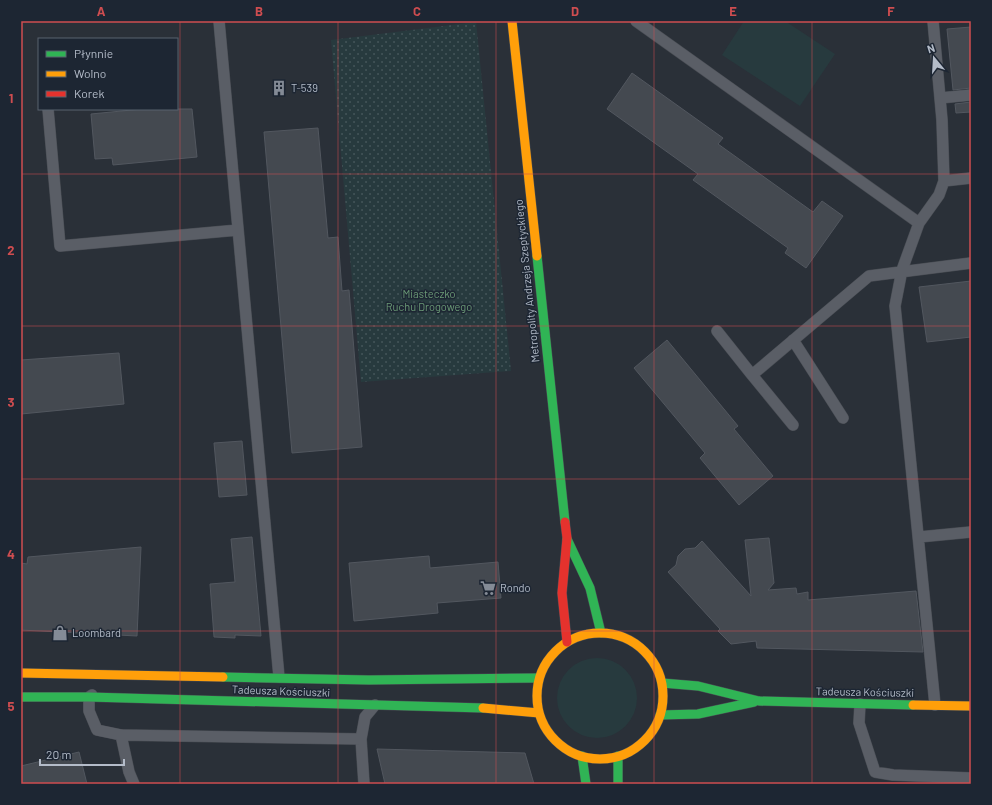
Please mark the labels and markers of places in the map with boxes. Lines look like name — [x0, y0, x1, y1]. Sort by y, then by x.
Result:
building icon: T-539 — [270, 79, 288, 97]
place label: T-539 — [291, 81, 318, 94]
supermarket icon: Rondo — [479, 579, 497, 597]
place label: Rondo — [500, 581, 531, 594]
shop icon: Loombard — [51, 624, 69, 642]
place label: Loombard — [72, 626, 121, 639]

